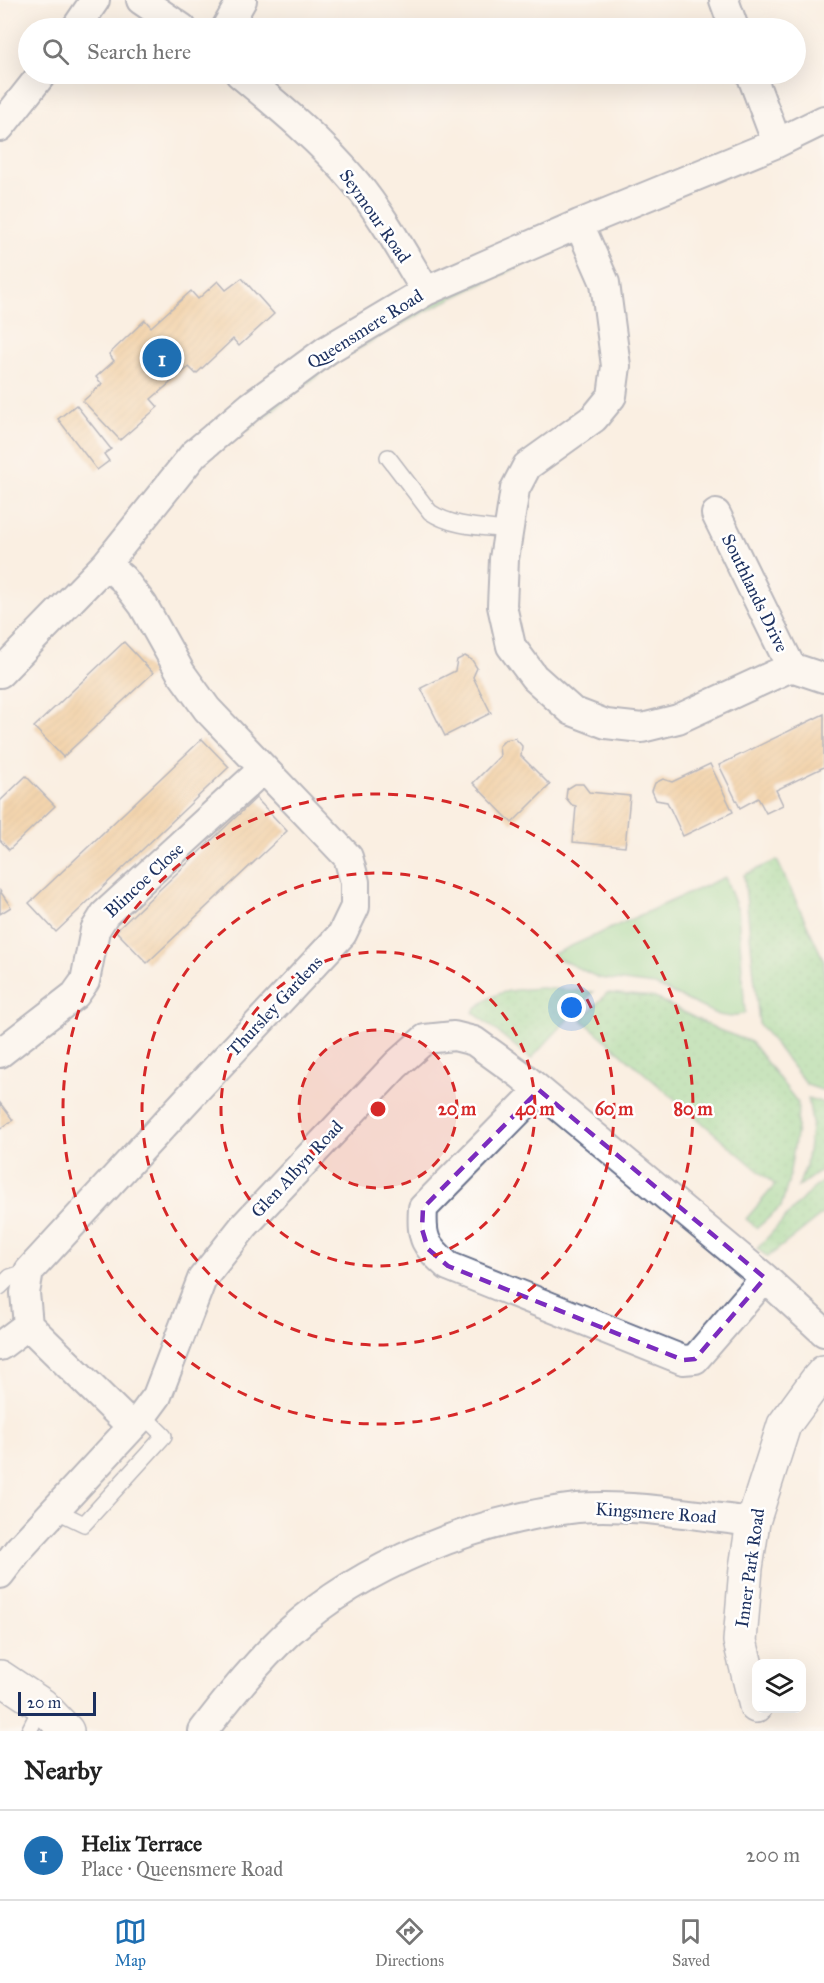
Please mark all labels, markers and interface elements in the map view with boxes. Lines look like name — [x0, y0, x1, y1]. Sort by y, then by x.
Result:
search box — [18, 18, 806, 84]
icon: search — [39, 35, 72, 68]
text: Search here — [87, 38, 191, 65]
street label: Seymour Road — [335, 165, 415, 267]
street label: Queensmere Road — [303, 285, 427, 373]
pin: 1 — [142, 336, 182, 380]
street label: Southlands Drive — [717, 530, 793, 656]
street label: Blincoe Close — [100, 838, 188, 922]
street label: Thursley Gardens — [223, 951, 327, 1061]
your location — [557, 993, 586, 1022]
text: 20 m — [438, 1098, 477, 1120]
text: 40 m — [515, 1098, 556, 1121]
text: 60 m — [595, 1098, 634, 1120]
text: 80 m — [673, 1098, 713, 1120]
centre of rings — [368, 1099, 388, 1119]
street label: Glen Albyn Road — [246, 1116, 348, 1222]
street label: Kingsmere Road — [595, 1498, 717, 1529]
street label: Inner Park Road — [731, 1507, 769, 1629]
map controls — [752, 1659, 806, 1713]
button: layers — [752, 1659, 806, 1713]
scale bar — [18, 1689, 96, 1716]
text: 20 m — [27, 1693, 61, 1712]
text: Nearby — [24, 1754, 102, 1786]
text: Helix Terrace — [81, 1830, 202, 1857]
text: 1 — [40, 1843, 47, 1867]
text: 200 m — [746, 1843, 800, 1867]
text: Place · Queensmere Road — [81, 1857, 283, 1881]
tab: Map — [114, 1915, 147, 1970]
tab: Directions — [375, 1915, 444, 1970]
tab: Saved — [672, 1915, 710, 1970]

